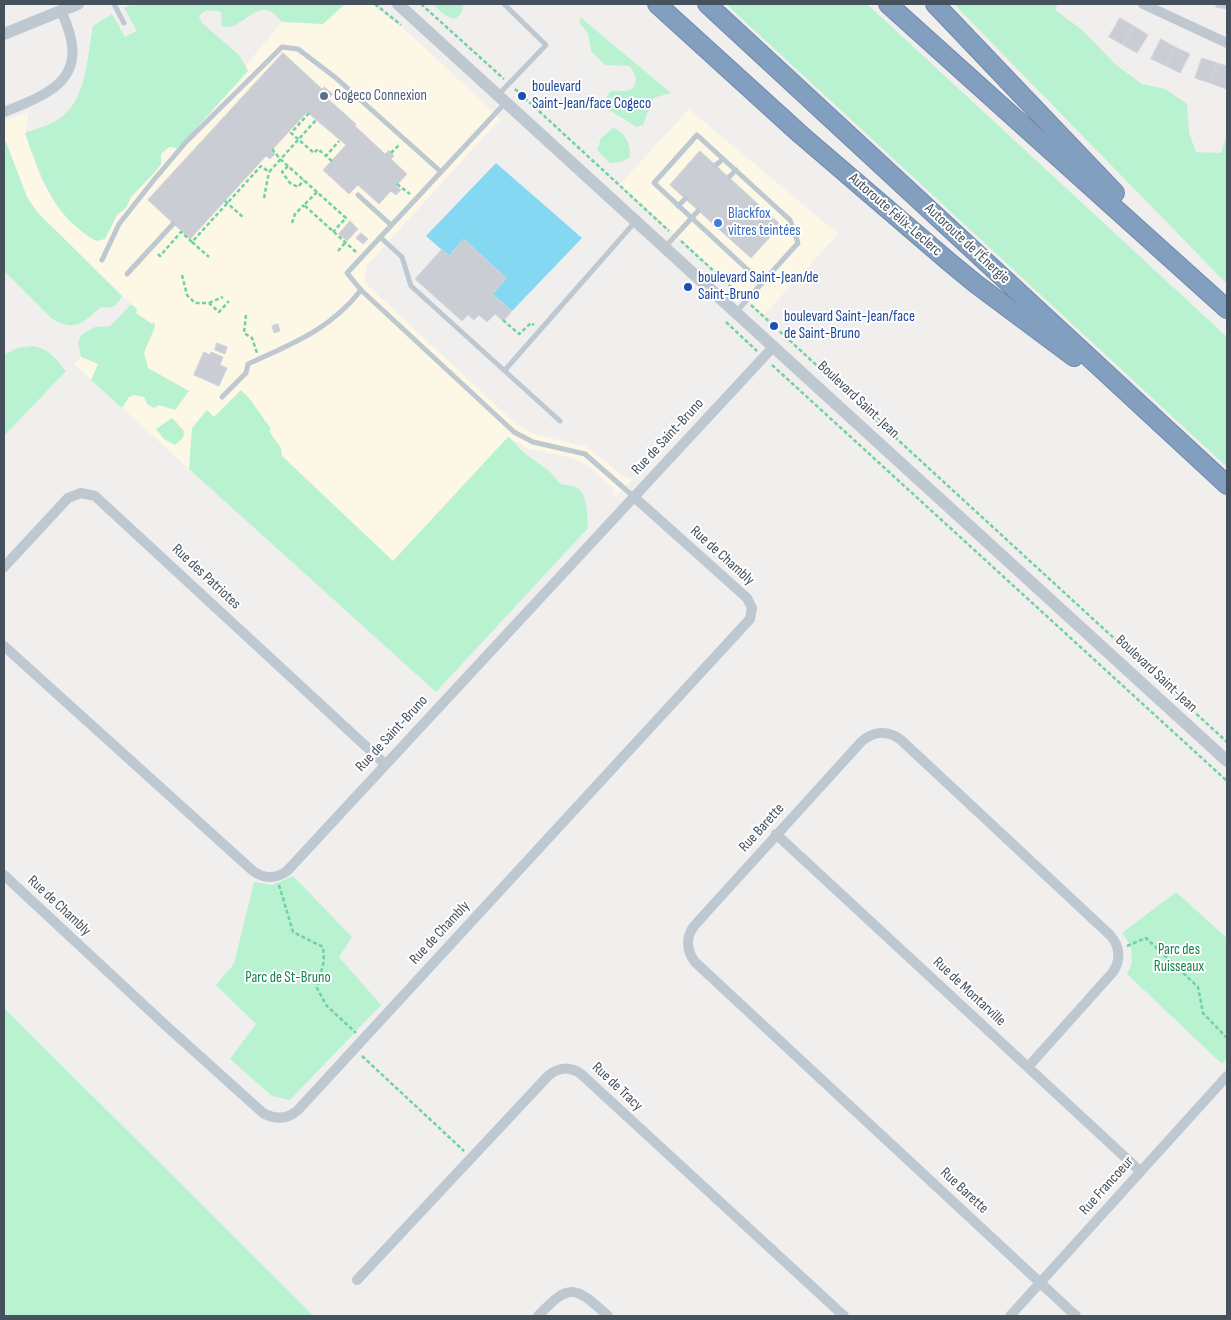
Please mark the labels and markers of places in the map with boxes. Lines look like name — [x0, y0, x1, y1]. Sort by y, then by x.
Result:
place label: boulevard Saint-Jean/face Cogeco — [532, 78, 651, 113]
place label: Cogeco Connexion — [334, 87, 427, 105]
marker: Cogeco Connexion — [318, 90, 330, 102]
marker: boulevard Saint-Jean/face Cogeco — [516, 90, 528, 102]
place label: Blackfox vitres teintées — [728, 205, 801, 240]
marker: Blackfox vitres teintées — [712, 217, 724, 229]
place label: boulevard Saint-Jean/de Saint-Bruno — [698, 269, 819, 304]
marker: boulevard Saint-Jean/de Saint-Bruno — [682, 281, 694, 293]
place label: boulevard Saint-Jean/face de Saint-Bruno — [784, 308, 915, 343]
marker: boulevard Saint-Jean/face de Saint-Bruno — [768, 320, 780, 332]

